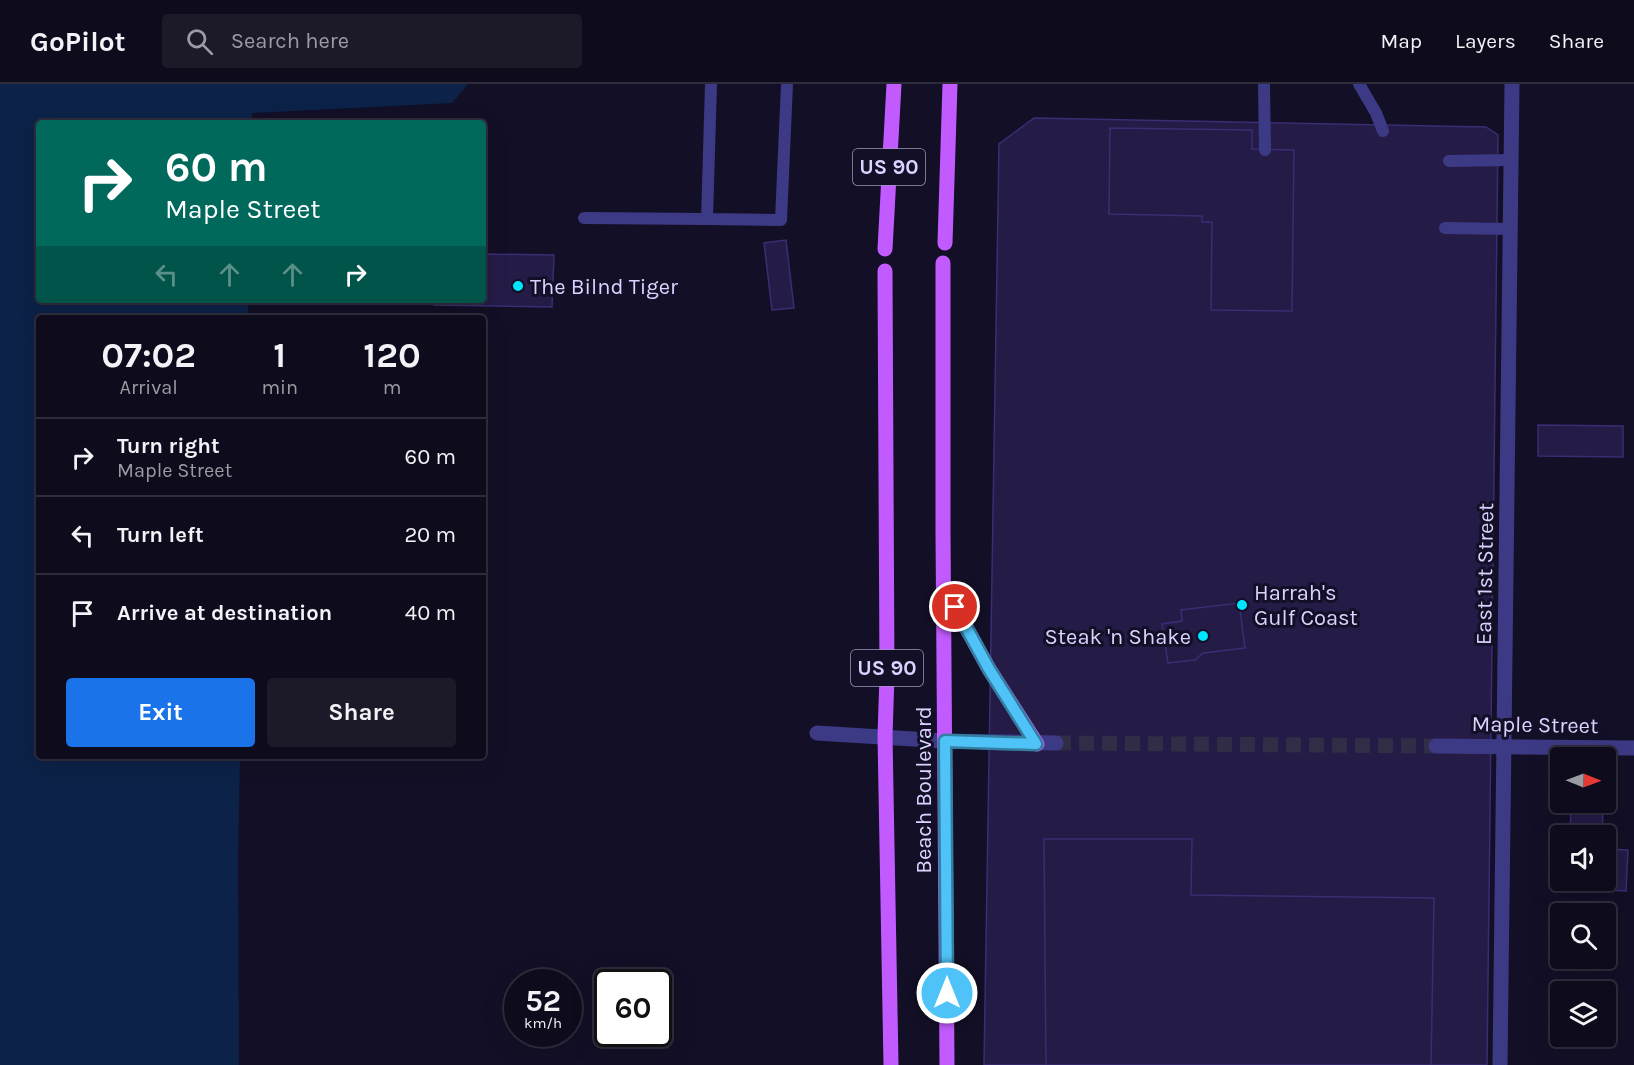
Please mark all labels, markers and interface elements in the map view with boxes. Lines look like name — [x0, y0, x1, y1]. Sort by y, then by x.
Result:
search box — [162, 14, 582, 68]
text: GoPilot — [30, 25, 126, 58]
icon: search — [183, 25, 216, 58]
text: Search here — [231, 28, 349, 54]
text: Map — [1380, 29, 1422, 53]
text: Layers — [1455, 29, 1516, 53]
text: Share — [1549, 29, 1604, 53]
text: 60 m — [165, 142, 268, 192]
icon: right — [66, 144, 144, 222]
road number: US 90 — [853, 149, 925, 185]
text: Maple Street — [165, 193, 320, 225]
icon: left — [150, 258, 183, 291]
icon: ahead — [213, 258, 246, 291]
icon: ahead — [276, 258, 309, 291]
icon: right — [339, 258, 372, 291]
place label: The Bilnd Tiger — [530, 274, 678, 300]
marker: The Bilnd Tiger — [511, 279, 525, 293]
text: 07:02 — [101, 334, 196, 376]
text: 1 — [273, 334, 286, 376]
text: 120 — [363, 334, 421, 376]
text: Arrival — [119, 376, 178, 399]
text: min — [261, 376, 298, 399]
text: m — [383, 376, 401, 399]
text: Turn right — [117, 433, 220, 459]
icon: right — [66, 441, 99, 474]
text: 60 m — [405, 444, 456, 470]
text: Maple Street — [117, 459, 232, 482]
street label: East 1st Street — [1471, 503, 1499, 645]
icon: left — [66, 519, 99, 552]
text: Turn left — [117, 522, 204, 548]
text: 20 m — [404, 522, 456, 548]
place label: Harrah's Gulf Coast — [1254, 580, 1358, 631]
pin — [929, 581, 980, 632]
icon: arrive — [938, 590, 971, 623]
icon: arrive — [66, 597, 99, 630]
marker: Harrah's Gulf Coast — [1235, 598, 1249, 612]
text: Arrive at destination — [117, 600, 332, 626]
text: 40 m — [405, 600, 456, 626]
place label: Steak 'n Shake — [1045, 624, 1191, 650]
marker: Steak 'n Shake — [1196, 629, 1210, 643]
road number: US 90 — [851, 650, 923, 686]
button: Exit — [66, 678, 255, 747]
button: Share — [267, 678, 456, 747]
street label: Beach Boulevard — [911, 706, 937, 874]
street label: Maple Street — [1471, 711, 1599, 739]
north arrow — [1550, 747, 1616, 813]
map controls — [1550, 747, 1616, 1047]
button: sound — [1550, 825, 1616, 891]
button: search — [1550, 903, 1616, 969]
position arrow — [915, 961, 979, 1025]
speed limit sign: 60 — [594, 969, 672, 1047]
button: layers — [1550, 981, 1616, 1047]
text: 52 — [525, 983, 561, 1019]
text: km/h — [524, 1014, 562, 1032]

